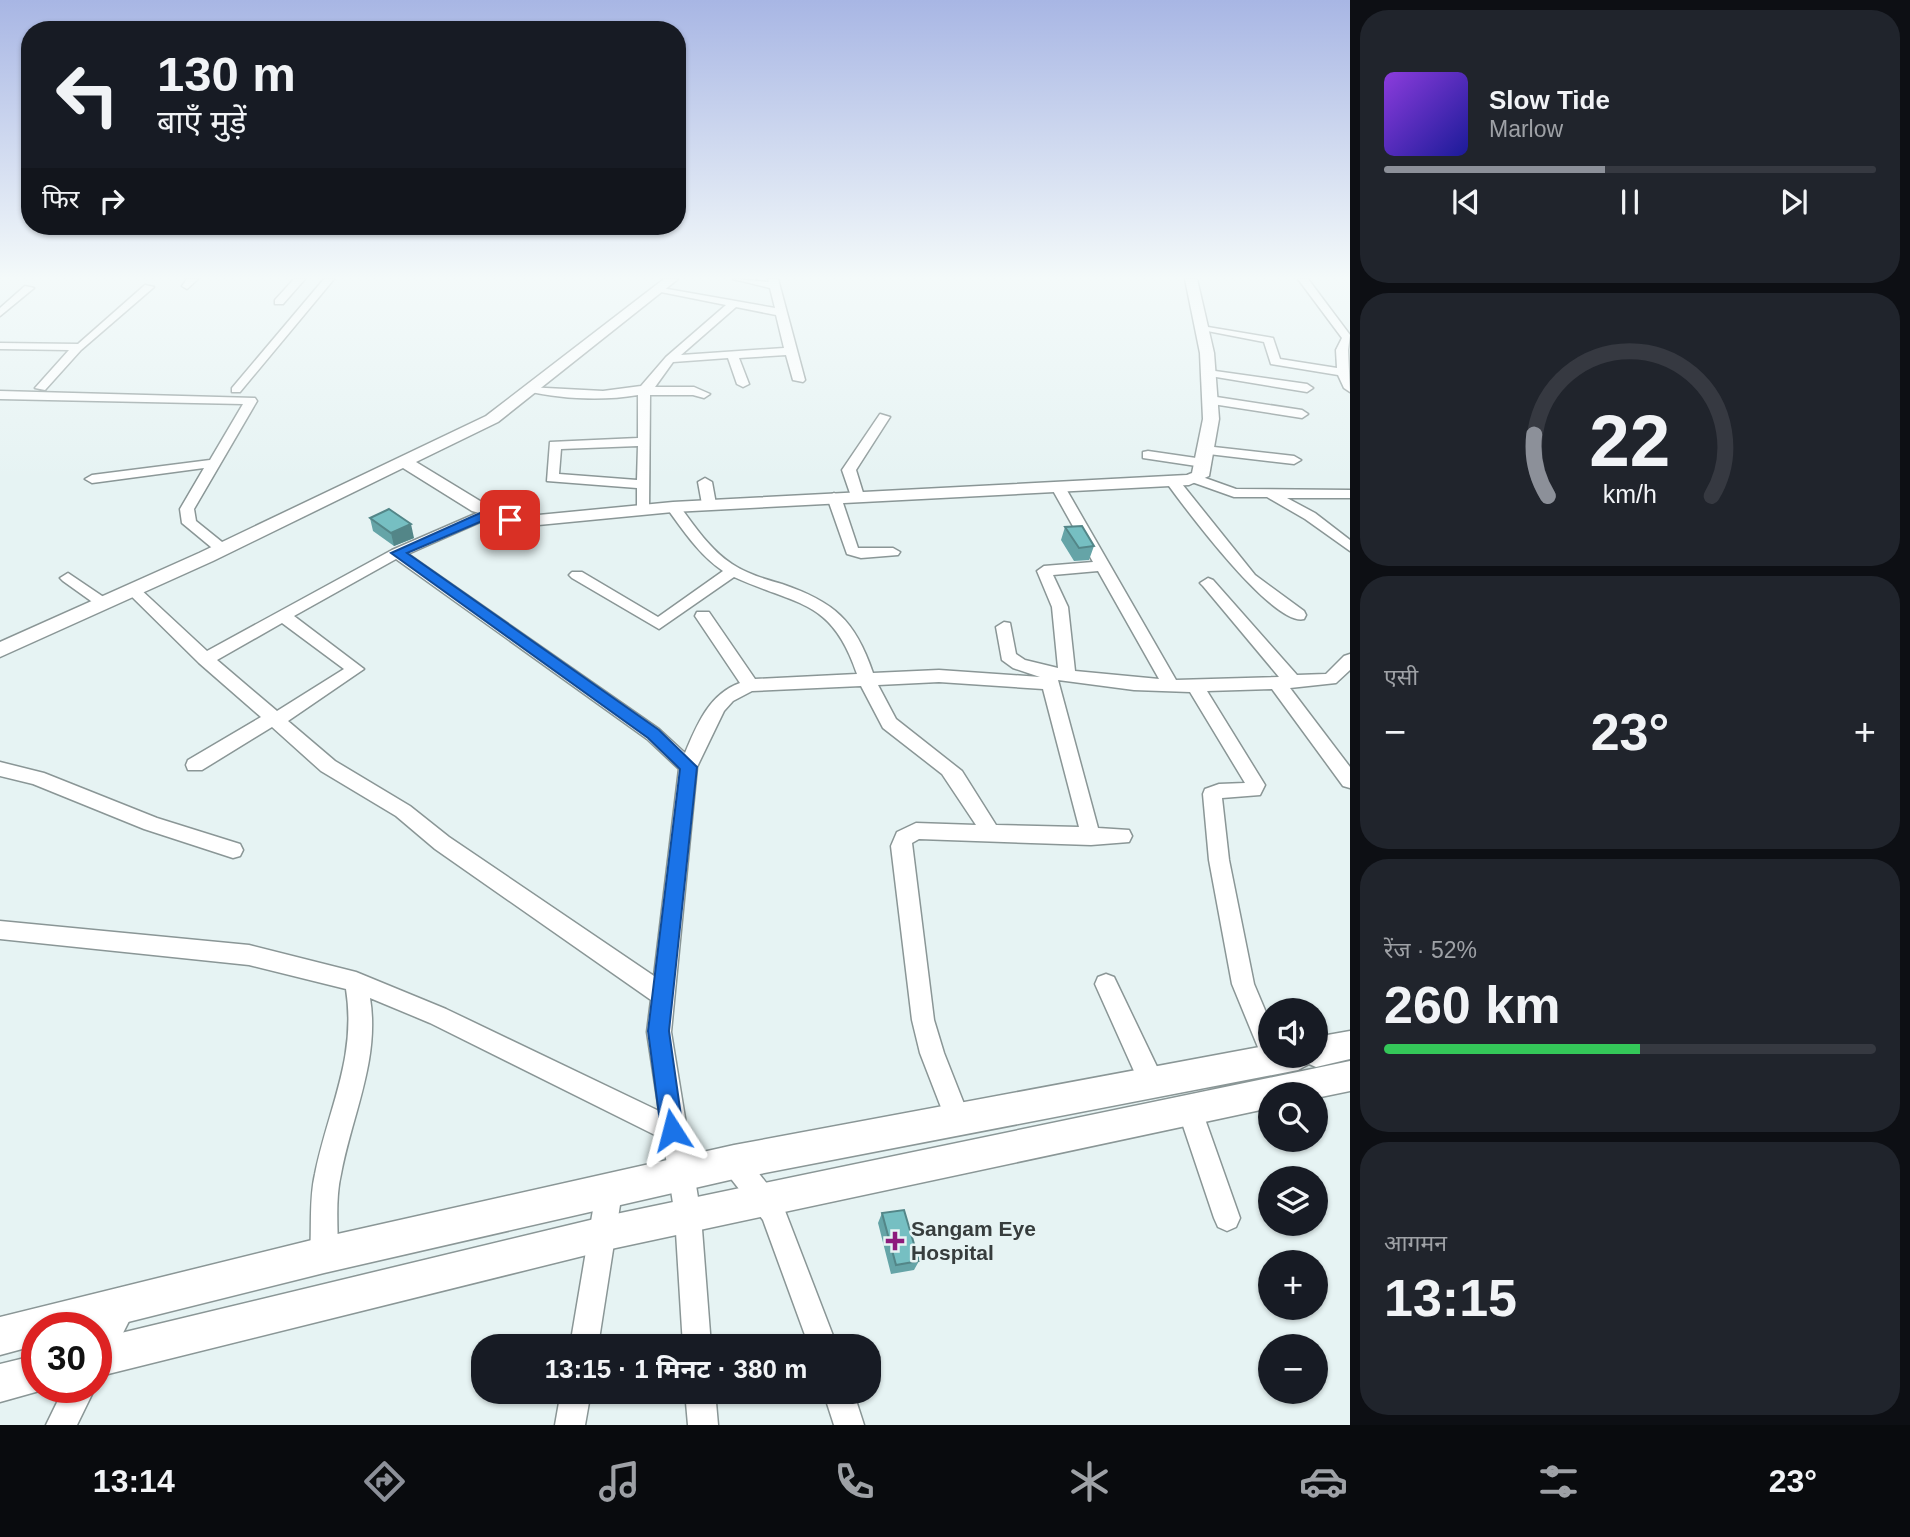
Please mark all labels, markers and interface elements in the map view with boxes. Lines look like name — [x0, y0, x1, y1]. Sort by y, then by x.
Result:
text: 130 m — [157, 47, 296, 101]
icon: left — [42, 49, 133, 140]
text: Slow Tide — [1489, 85, 1610, 115]
text: बाएँ मुड़ें — [157, 104, 246, 140]
text: Marlow — [1489, 116, 1563, 142]
icon: right — [93, 182, 131, 220]
icon: previous — [1447, 183, 1485, 221]
icon: pause — [1611, 183, 1649, 221]
icon: next — [1775, 183, 1813, 221]
text: फिर — [42, 184, 79, 214]
text: 22 — [1590, 400, 1670, 481]
text: km/h — [1603, 479, 1657, 507]
pin — [480, 490, 540, 550]
icon: arrive — [491, 501, 529, 539]
text: एसी — [1384, 664, 1418, 690]
text: 23° — [1591, 703, 1669, 761]
text: − — [1384, 711, 1406, 753]
text: + — [1854, 711, 1876, 753]
text: रेंज · 52% — [1384, 937, 1477, 963]
text: 260 km — [1384, 976, 1560, 1034]
map controls — [1258, 998, 1328, 1404]
button: sound — [1258, 998, 1328, 1068]
button: search — [1258, 1082, 1328, 1152]
position arrow — [635, 1093, 709, 1167]
button: layers — [1258, 1166, 1328, 1236]
place label: Sangam Eye Hospital — [911, 1217, 1036, 1264]
text: आगमन — [1384, 1230, 1447, 1256]
marker: Sangam Eye Hospital — [885, 1231, 905, 1251]
button: + — [1258, 1250, 1328, 1320]
text: 13:15 — [1384, 1269, 1517, 1327]
speed limit sign: 30 — [21, 1312, 112, 1403]
button: − — [1258, 1334, 1328, 1404]
text: 13:15 · 1 मिनट · 380 m — [545, 1354, 807, 1384]
icon: directions — [360, 1457, 409, 1506]
icon: music — [595, 1457, 644, 1506]
icon: phone — [830, 1457, 879, 1506]
icon: climate — [1065, 1457, 1114, 1506]
icon: car — [1299, 1457, 1348, 1506]
icon: filters — [1534, 1457, 1583, 1506]
text: 13:14 — [93, 1463, 175, 1499]
text: 23° — [1769, 1463, 1817, 1499]

